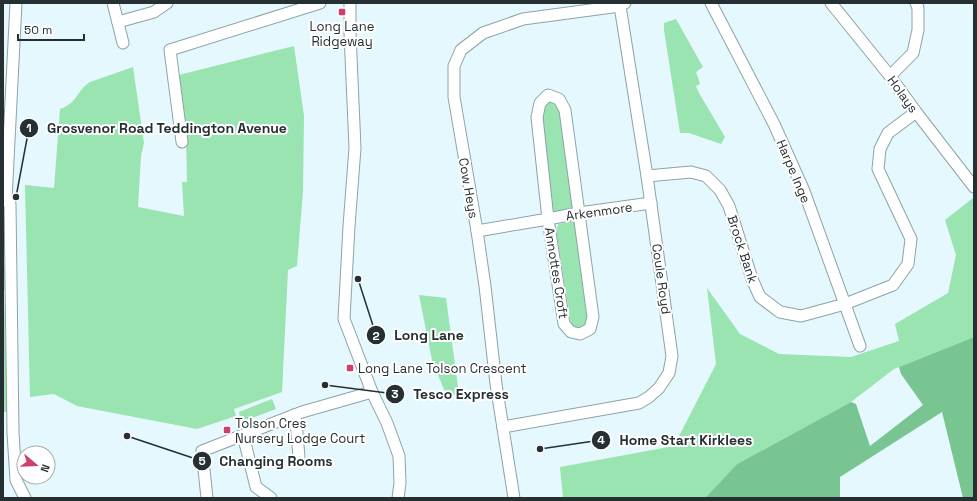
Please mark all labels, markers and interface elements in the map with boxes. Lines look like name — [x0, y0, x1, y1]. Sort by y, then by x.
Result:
marker: Long Lane Ridgeway — [337, 7, 347, 17]
scale bar — [18, 16, 84, 42]
place label: Long Lane Ridgeway — [310, 18, 374, 50]
text: 50 m — [24, 22, 52, 38]
street label: Holays — [883, 72, 922, 116]
callout: Grosvenor Road Teddington Avenue — [19, 115, 295, 141]
text: Grosvenor Road Teddington Avenue — [47, 119, 287, 137]
text: 1 — [26, 120, 32, 136]
street label: Harpe Inge — [773, 137, 815, 206]
street label: Cow Heys — [455, 157, 482, 220]
street label: Arkenmore — [565, 198, 633, 225]
street label: Brock Bank — [724, 213, 761, 285]
street label: Annottes Croft — [541, 226, 572, 320]
street label: Coule Royd — [648, 243, 675, 315]
callout: Long Lane — [366, 322, 472, 348]
text: Long Lane — [394, 326, 464, 344]
text: 2 — [372, 328, 380, 344]
place label: Long Lane Tolson Crescent — [358, 360, 527, 377]
marker: Long Lane Tolson Crescent — [345, 363, 355, 373]
callout: Tesco Express — [385, 381, 516, 407]
text: Tesco Express — [413, 385, 509, 403]
text: 3 — [391, 386, 399, 402]
place label: Tolson Cres Nursery Lodge Court — [235, 415, 365, 447]
marker: Tolson Cres Nursery Lodge Court — [222, 425, 232, 435]
callout: Home Start Kirklees — [591, 427, 760, 453]
text: Home Start Kirklees — [620, 431, 752, 449]
text: 4 — [597, 432, 605, 448]
north arrow — [16, 445, 56, 485]
callout: Changing Rooms — [192, 448, 341, 474]
text: Changing Rooms — [219, 452, 333, 470]
text: 5 — [198, 453, 206, 469]
text: N — [38, 462, 53, 474]

